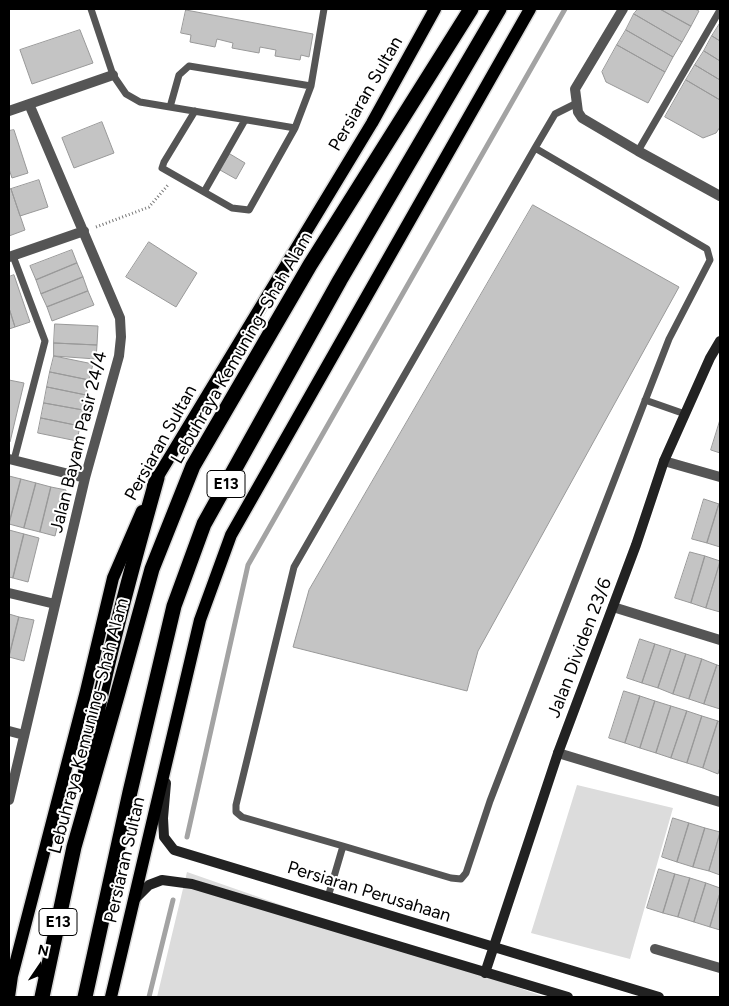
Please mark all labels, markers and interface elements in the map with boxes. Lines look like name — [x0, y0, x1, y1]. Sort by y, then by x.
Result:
street label: Persiaran Sultan — [324, 33, 408, 155]
street label: Lebuhraya Kemuning–Shah Alam — [167, 228, 317, 468]
street label: Jalan Bayam Pasir 24/4 — [46, 349, 112, 535]
street label: Persiaran Sultan — [120, 381, 202, 505]
road number: E13 — [207, 470, 245, 498]
street label: Jalan Dividen 23/6 — [543, 575, 617, 721]
street label: Lebuhraya Kemuning–Shah Alam — [44, 596, 134, 856]
street label: Persiaran Sultan — [100, 795, 150, 925]
street label: Persiaran Perusahaan — [285, 857, 453, 927]
road number: E13 — [39, 909, 77, 936]
north arrow — [15, 941, 65, 991]
text: N — [36, 941, 50, 960]

